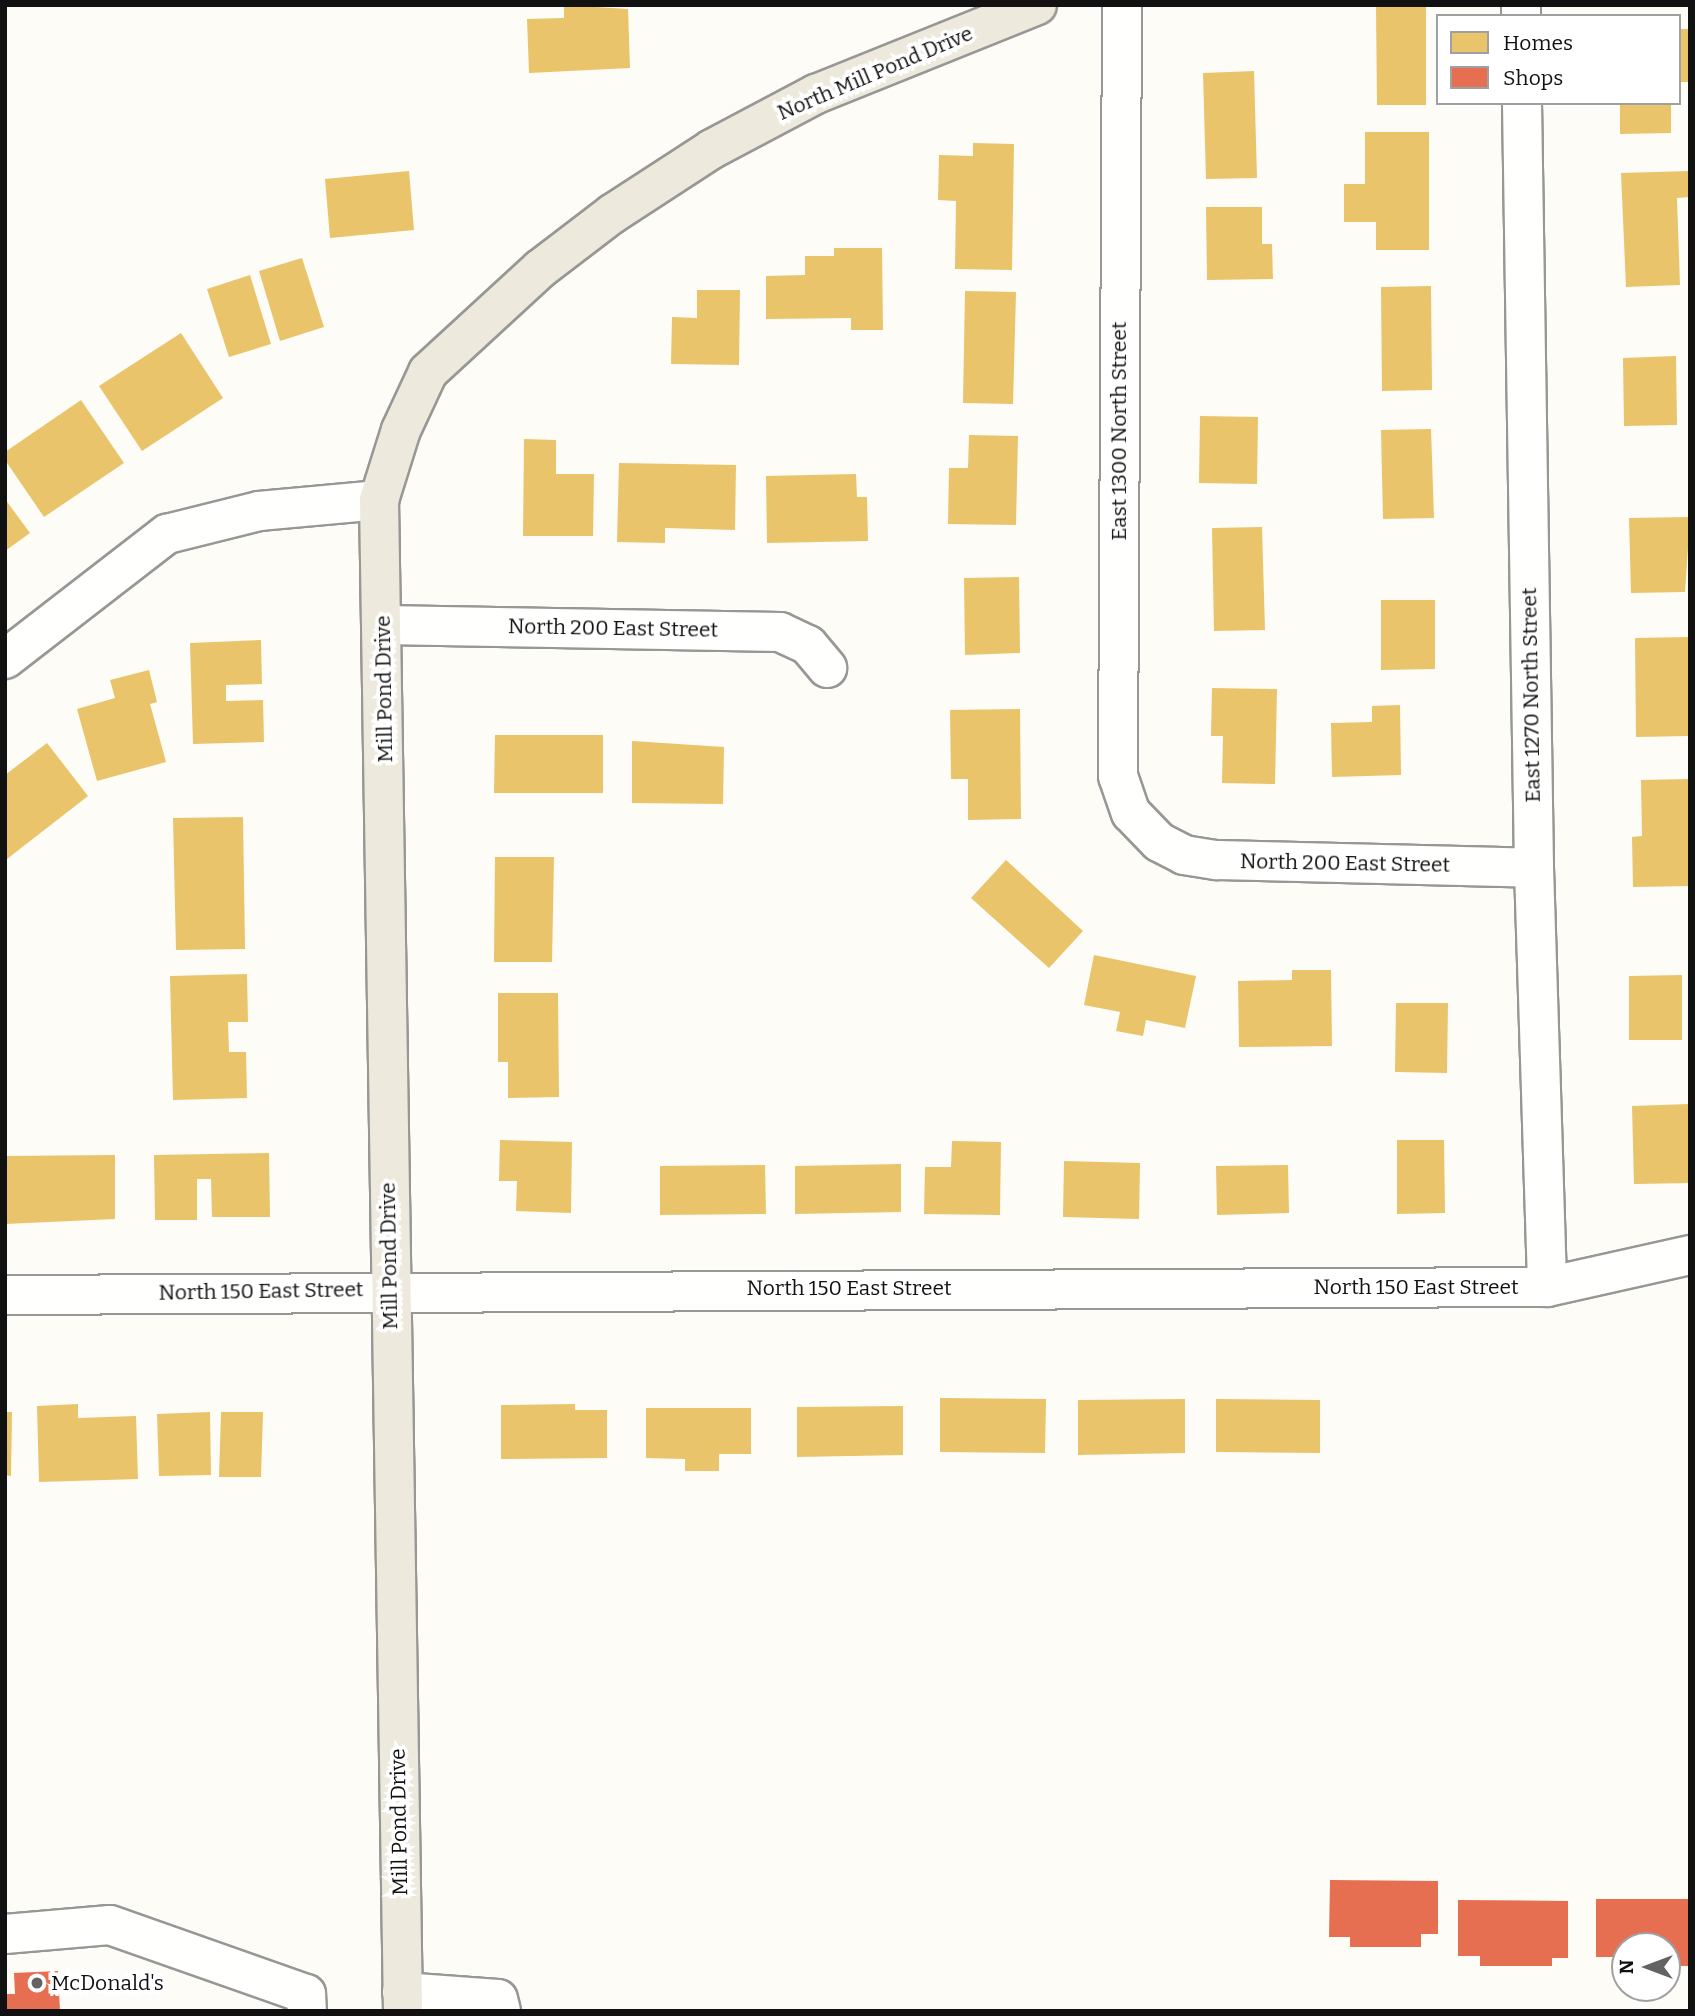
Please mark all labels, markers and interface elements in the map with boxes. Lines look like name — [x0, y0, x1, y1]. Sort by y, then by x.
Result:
legend — [1436, 14, 1681, 105]
street label: North Mill Pond Drive — [774, 20, 976, 126]
text: Homes — [1503, 30, 1573, 56]
text: Shops — [1503, 65, 1563, 91]
street label: East 1300 North Street — [1106, 321, 1132, 541]
street label: East 1270 North Street — [1517, 587, 1545, 803]
street label: North 200 East Street — [508, 614, 718, 642]
street label: Mill Pond Drive — [370, 615, 398, 763]
street label: North 200 East Street — [1240, 849, 1450, 877]
street label: Mill Pond Drive — [375, 1182, 403, 1330]
street label: North 150 East Street — [1314, 1274, 1518, 1300]
street label: North 150 East Street — [747, 1275, 951, 1301]
street label: North 150 East Street — [158, 1277, 364, 1305]
street label: Mill Pond Drive — [385, 1748, 413, 1896]
north arrow — [1611, 1932, 1681, 2002]
text: N — [1615, 1960, 1638, 1974]
place label: McDonald's — [51, 1970, 164, 1996]
marker: McDonald's — [29, 1975, 45, 1991]

